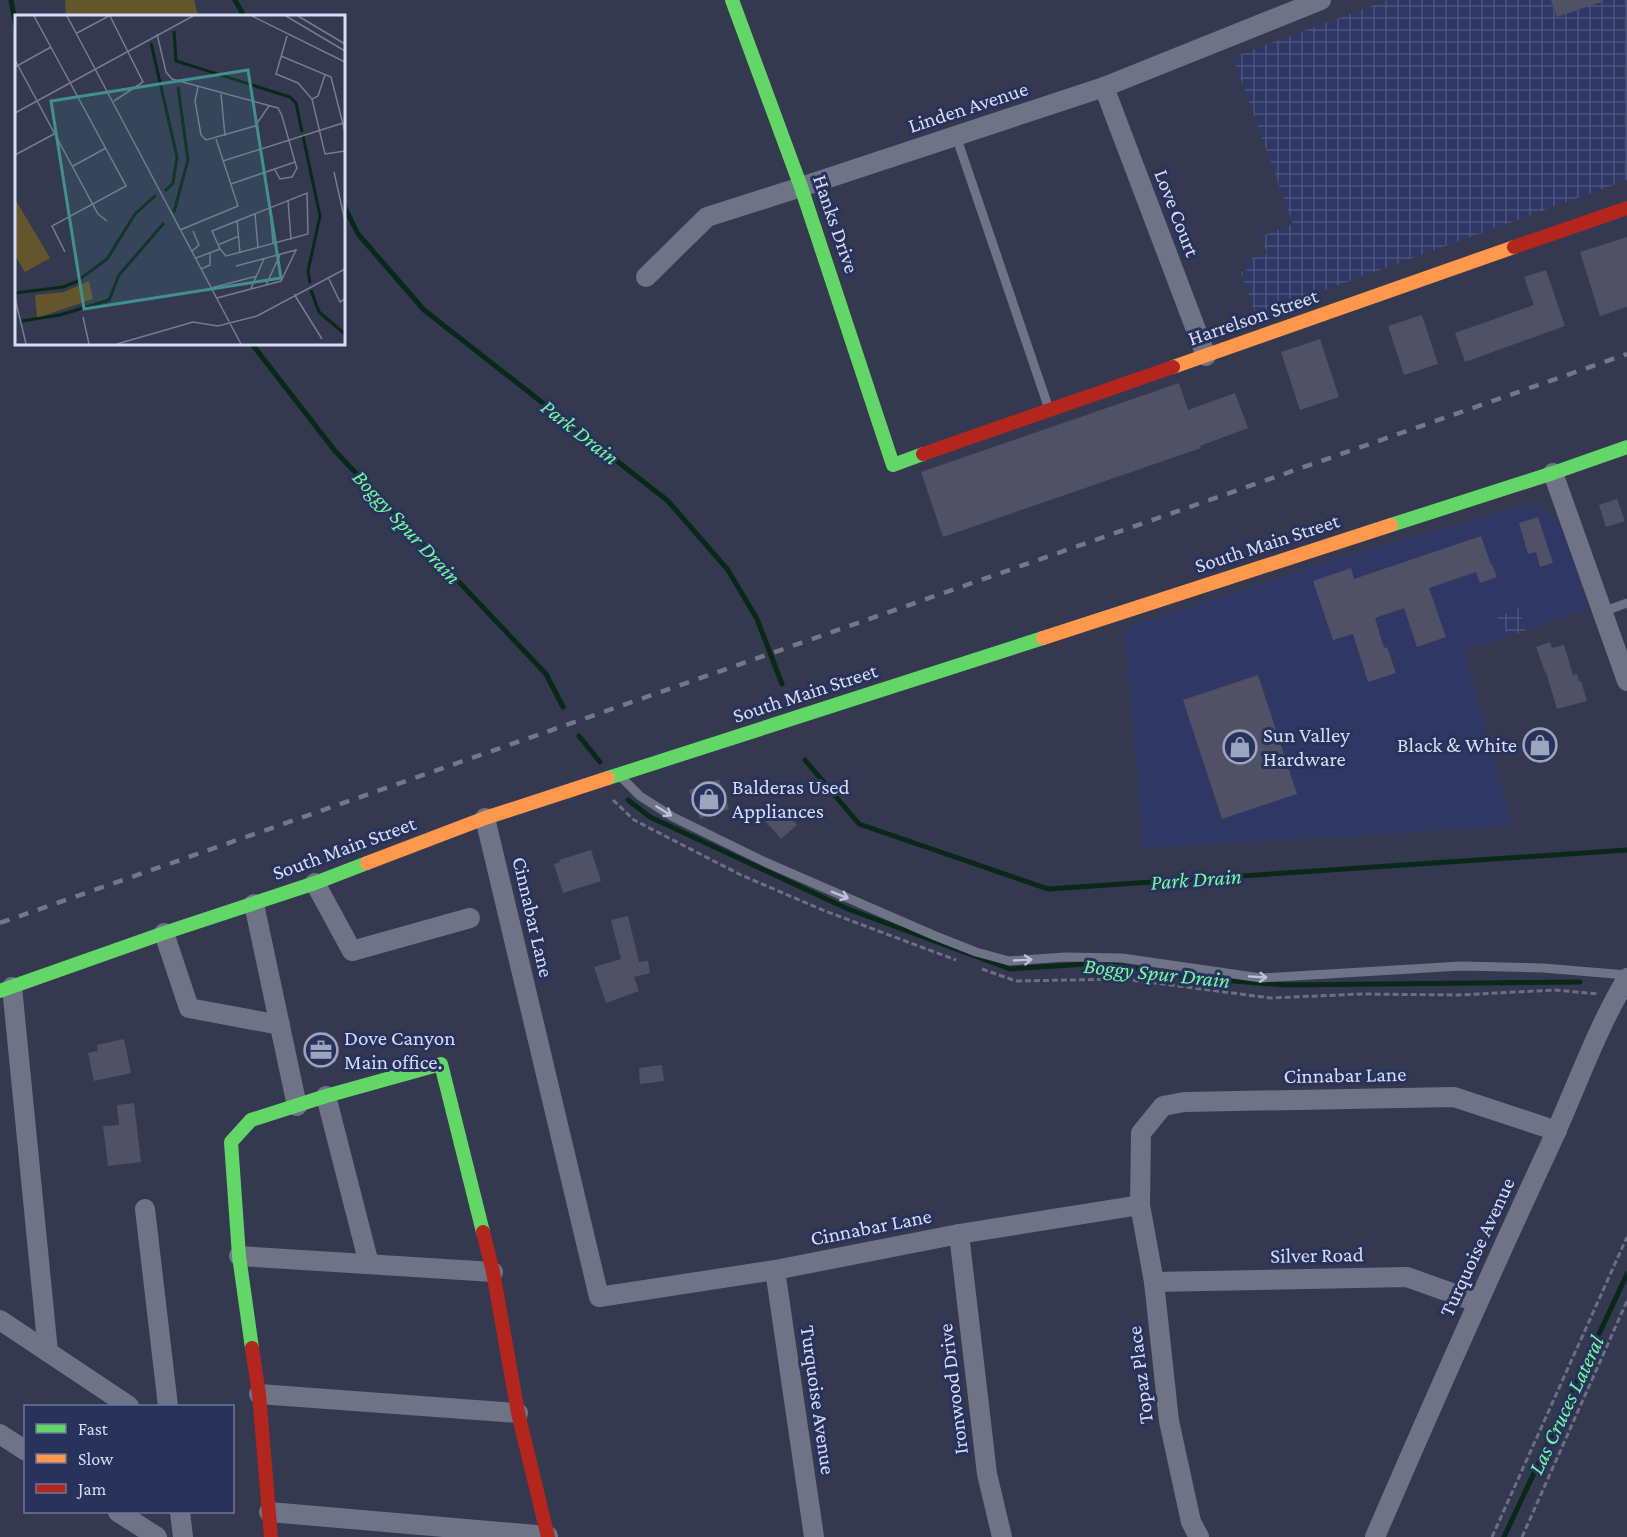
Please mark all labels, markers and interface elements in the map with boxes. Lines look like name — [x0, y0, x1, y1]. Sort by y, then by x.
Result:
inset map — [15, 15, 345, 345]
street label: Linden Avenue — [905, 76, 1031, 138]
street label: Love Court — [1149, 166, 1205, 261]
street label: Hanks Drive — [808, 172, 864, 276]
street label: Harrelson Street — [1185, 283, 1322, 350]
water label: Park Drain — [536, 394, 624, 470]
water label: Boggy Spur Drain — [348, 465, 466, 589]
street label: South Main Street — [1192, 508, 1343, 578]
street label: South Main Street — [730, 658, 881, 728]
place label: Sun Valley Hardware — [1263, 723, 1350, 771]
shop icon: Black & White — [1522, 727, 1558, 763]
shop icon: Sun Valley Hardware — [1222, 729, 1258, 765]
place label: Black & White — [1397, 733, 1517, 757]
place label: Balderas Used Appliances — [732, 775, 850, 823]
shop icon: Balderas Used Appliances — [691, 781, 727, 817]
one-way arrow — [655, 806, 672, 818]
street label: South Main Street — [269, 811, 420, 885]
street label: Cinnabar Lane — [507, 854, 559, 980]
water label: Park Drain — [1149, 863, 1243, 895]
one-way arrow — [831, 890, 849, 901]
water label: Boggy Spur Drain — [1083, 953, 1231, 993]
one-way arrow — [1012, 955, 1032, 966]
one-way arrow — [1247, 972, 1267, 983]
place label: Dove Canyon Main office. — [344, 1026, 455, 1074]
office icon: Dove Canyon Main office. — [303, 1032, 339, 1068]
street label: Cinnabar Lane — [1283, 1062, 1407, 1088]
street label: Turquoise Avenue — [1434, 1174, 1520, 1320]
street label: Cinnabar Lane — [808, 1204, 934, 1250]
street label: Silver Road — [1270, 1242, 1364, 1268]
street label: Ironwood Drive — [933, 1322, 973, 1456]
street label: Turquoise Avenue — [796, 1324, 840, 1476]
street label: Topaz Place — [1122, 1325, 1158, 1425]
water label: Las Cruces Lateral — [1523, 1331, 1609, 1478]
legend — [24, 1405, 234, 1513]
text: Fast — [78, 1419, 109, 1439]
text: Slow — [78, 1449, 114, 1469]
text: Jam — [76, 1479, 107, 1499]

